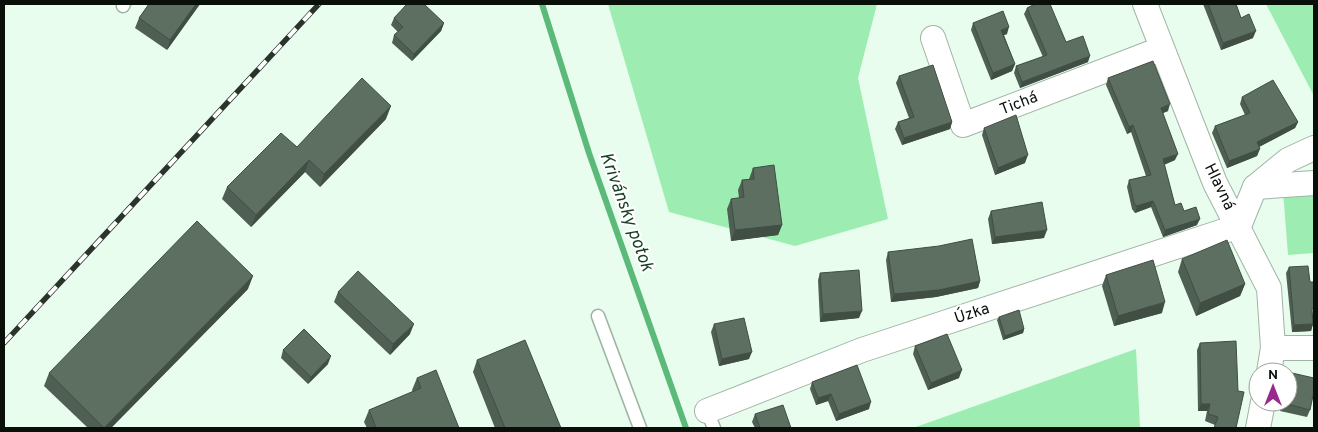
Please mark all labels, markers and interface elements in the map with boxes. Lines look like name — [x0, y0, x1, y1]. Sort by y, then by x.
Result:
street label: Tichá — [997, 88, 1041, 120]
water label: Krivánsky potok — [594, 149, 659, 276]
street label: Hlavná — [1199, 160, 1239, 214]
street label: Úzka — [951, 297, 992, 329]
north arrow — [1248, 362, 1298, 412]
text: N — [1268, 367, 1278, 384]

